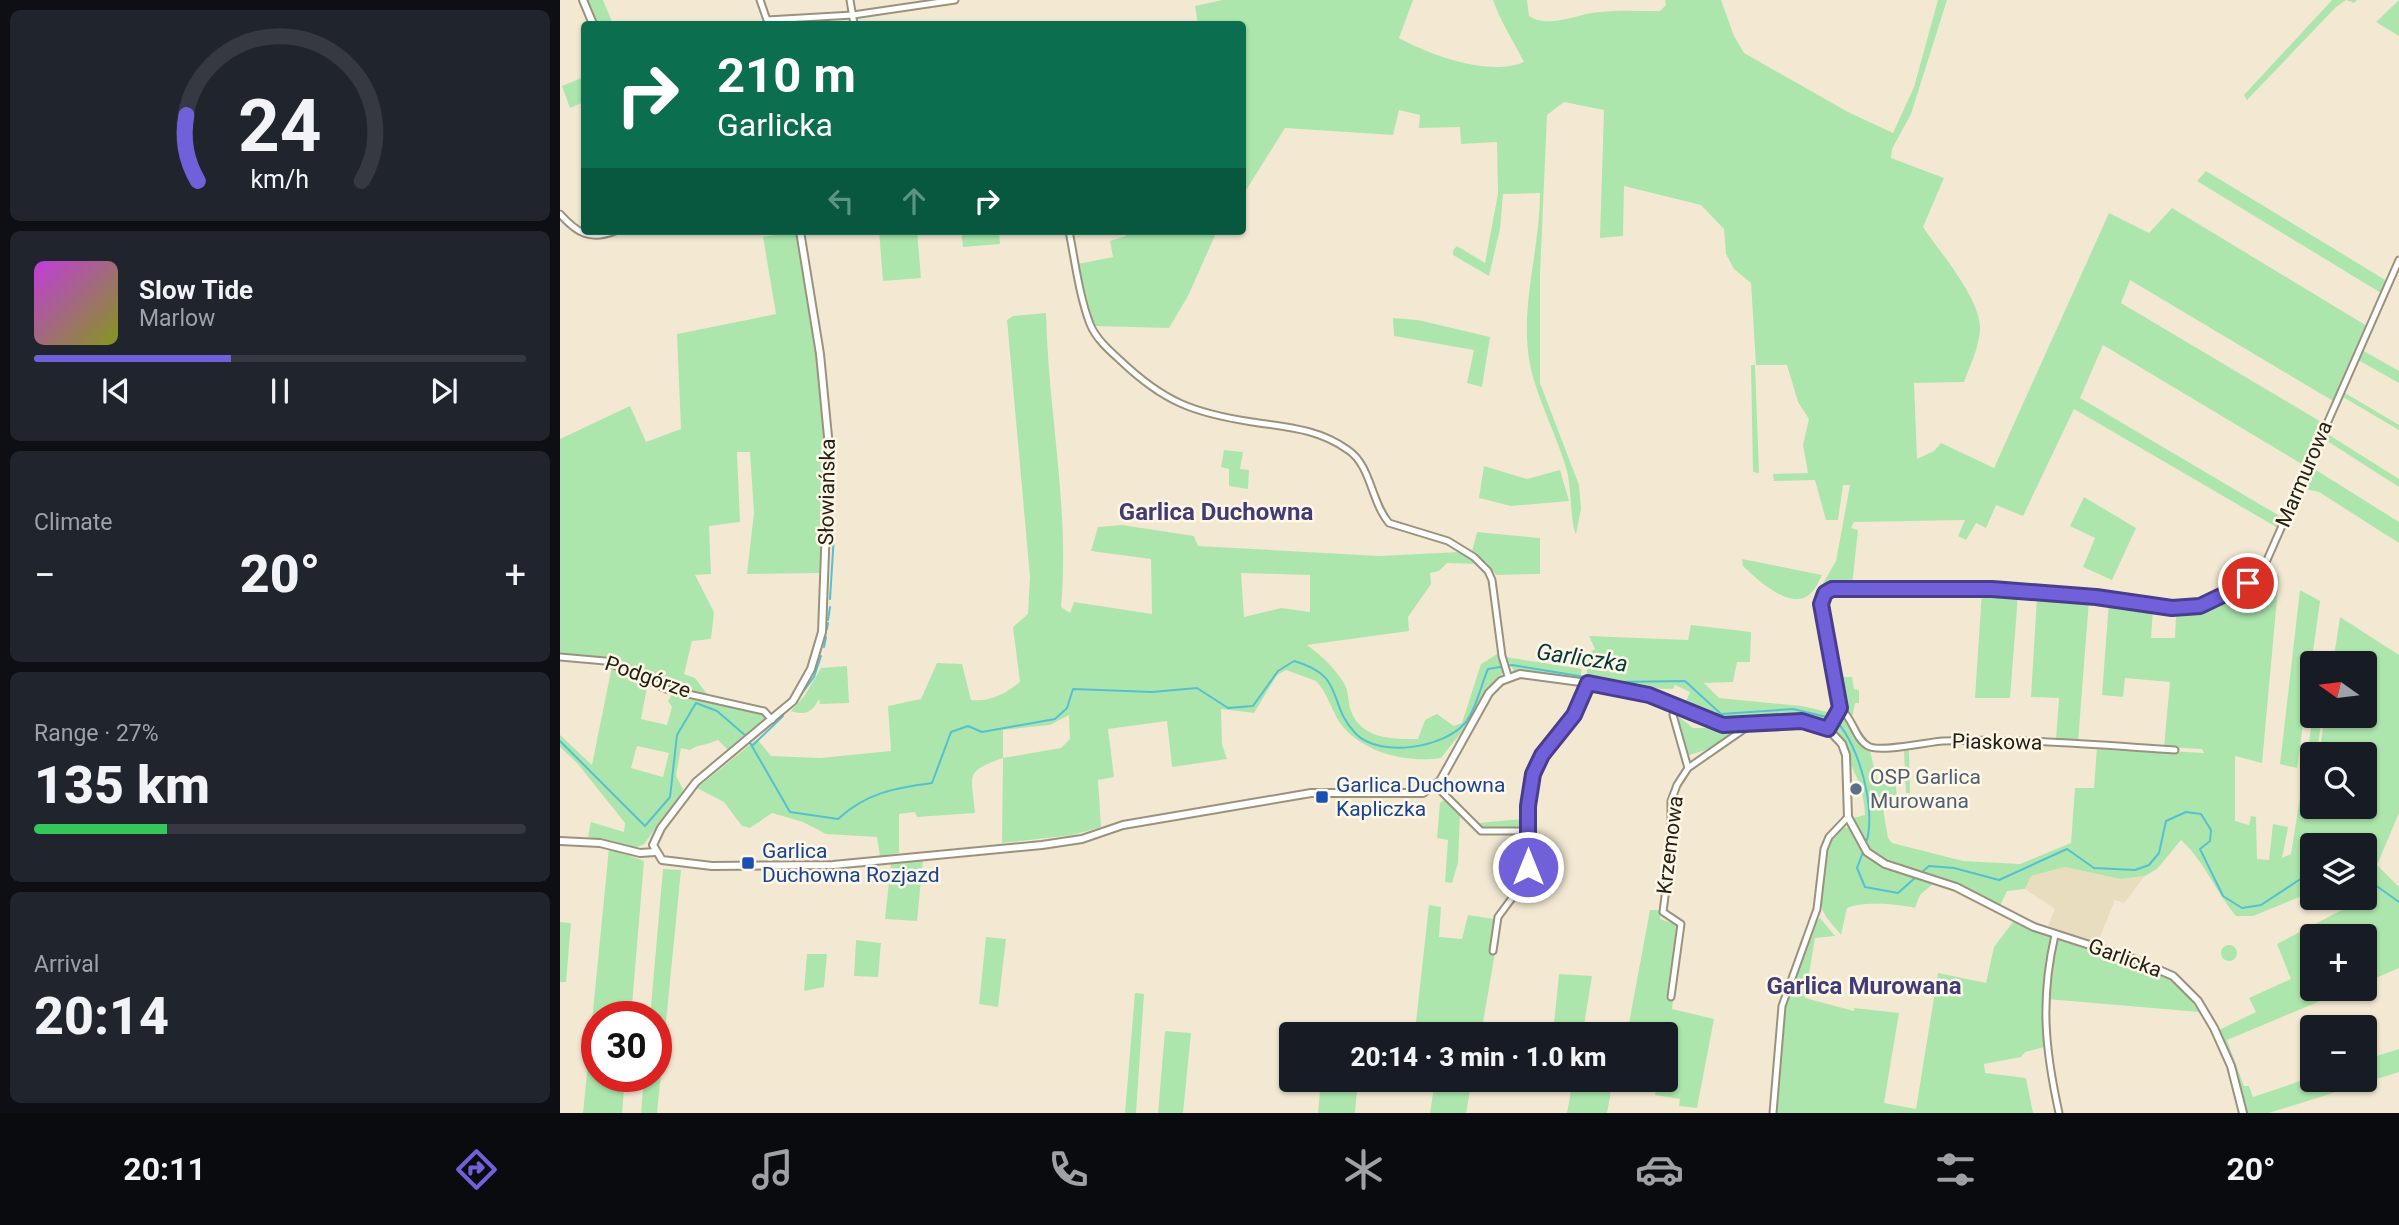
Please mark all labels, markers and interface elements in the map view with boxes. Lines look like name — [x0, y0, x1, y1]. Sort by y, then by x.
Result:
text: 210 m — [717, 47, 856, 104]
icon: right — [602, 49, 693, 140]
text: 24 — [238, 84, 322, 170]
text: Garlicka — [717, 106, 833, 144]
text: km/h — [251, 165, 309, 194]
icon: left — [822, 182, 860, 220]
icon: ahead — [895, 182, 933, 220]
icon: right — [968, 182, 1006, 220]
text: Slow Tide — [139, 275, 253, 305]
text: Marlow — [139, 305, 215, 332]
icon: previous — [97, 372, 135, 410]
icon: pause — [261, 372, 299, 410]
icon: next — [425, 372, 463, 410]
street label: Marmurowa — [2271, 417, 2337, 531]
street label: Słowiańska — [814, 438, 840, 546]
district label: Garlica Duchowna — [1119, 498, 1313, 526]
text: Climate — [34, 509, 113, 536]
text: 20° — [240, 544, 320, 605]
text: − — [34, 553, 56, 597]
text: + — [504, 553, 526, 597]
pin — [2218, 553, 2278, 613]
icon: arrive — [2229, 564, 2267, 602]
water label: Garliczka — [1535, 638, 1629, 678]
street label: Podgórze — [602, 651, 694, 703]
north arrow — [2300, 651, 2376, 728]
map controls — [2300, 651, 2377, 1092]
text: Range · 27% — [34, 720, 159, 747]
street label: Piaskowa — [1952, 729, 2042, 755]
button: search — [2300, 742, 2377, 819]
text: 135 km — [34, 755, 210, 816]
place label: OSP Garlica Murowana — [1870, 765, 1981, 813]
place label: Garlica Duchowna Kapliczka — [1336, 773, 1505, 821]
marker: OSP Garlica Murowana — [1848, 781, 1864, 797]
marker: Garlica Duchowna Kapliczka — [1314, 789, 1330, 805]
street label: Krzemowa — [1652, 794, 1688, 896]
position arrow — [1491, 830, 1565, 904]
button: layers — [2300, 833, 2377, 910]
place label: Garlica Duchowna Rozjazd — [762, 839, 940, 887]
marker: Garlica Duchowna Rozjazd — [740, 855, 756, 871]
button: + — [2300, 924, 2377, 1001]
street label: Garlicka — [2085, 934, 2165, 982]
text: Arrival — [34, 951, 99, 978]
district label: Garlica Murowana — [1766, 972, 1962, 1000]
text: 20:14 — [34, 986, 169, 1047]
speed limit sign: 30 — [581, 1001, 672, 1092]
button: − — [2300, 1015, 2377, 1092]
text: 20:14 · 3 min · 1.0 km — [1351, 1042, 1606, 1072]
icon: directions — [452, 1145, 501, 1194]
icon: music — [748, 1145, 797, 1194]
icon: phone — [1044, 1145, 1093, 1194]
icon: climate — [1339, 1145, 1388, 1194]
icon: car — [1635, 1145, 1684, 1194]
icon: filters — [1931, 1145, 1980, 1194]
text: 20:11 — [123, 1150, 206, 1188]
text: 20° — [2226, 1150, 2276, 1188]

